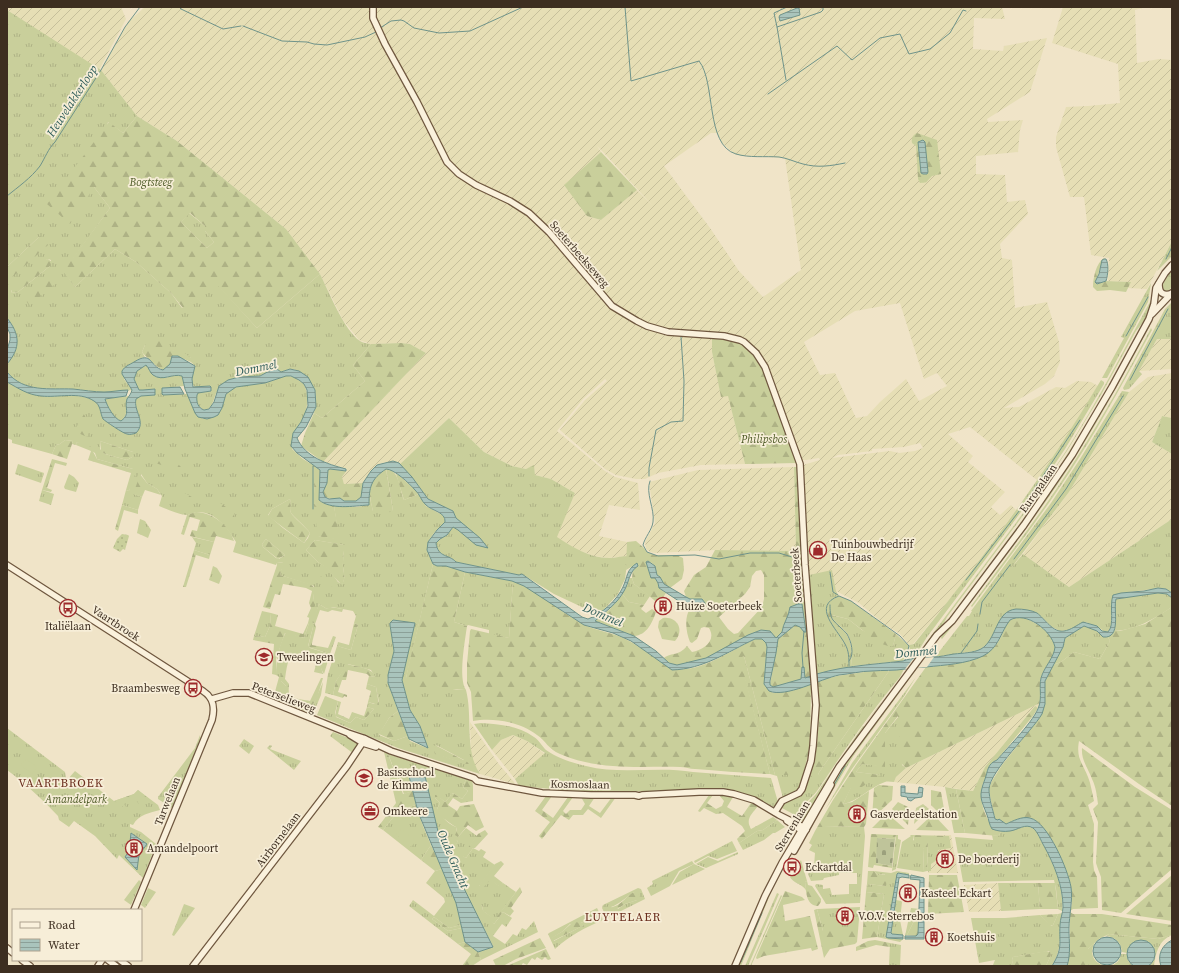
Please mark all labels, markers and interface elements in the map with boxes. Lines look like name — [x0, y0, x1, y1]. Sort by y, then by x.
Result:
water label: Heuvelakkerloop — [42, 62, 101, 141]
park label: Bogtsteeg — [129, 175, 173, 190]
street label: Soeterbeekseweg — [546, 218, 613, 291]
water label: Dommel — [233, 356, 279, 380]
park label: Philipsbos — [740, 432, 787, 447]
street label: Europalaan — [1016, 461, 1061, 516]
place label: Tuinbouwbedrijf De Haas — [831, 537, 915, 565]
shop icon: Tuinbouwbedrijf De Haas — [808, 540, 828, 560]
street label: Soeterbeek — [787, 546, 806, 603]
building icon: Huize Soeterbeek — [653, 596, 673, 616]
bus stop icon: Italiëlaan — [58, 598, 78, 618]
water label: Dommel — [580, 599, 626, 631]
place label: Huize Soeterbeek — [676, 599, 763, 614]
street label: Vaartbroek — [89, 602, 144, 645]
place label: Italiëlaan — [45, 619, 91, 634]
water label: Dommel — [893, 642, 938, 662]
school or university icon: Tweelingen — [254, 647, 274, 667]
place label: Tweelingen — [277, 650, 334, 665]
bus stop icon: Braambesweg — [183, 678, 203, 698]
street label: Peterselieweg — [250, 678, 318, 717]
place label: Braambesweg — [111, 681, 180, 696]
place label: Basisschool de Kimme — [377, 765, 434, 793]
school or university icon: Basisschool de Kimme — [354, 768, 374, 788]
street label: Tarwelaan — [151, 774, 184, 828]
district label: VAARTBROEK — [18, 775, 104, 791]
street label: Kosmoslaan — [550, 776, 610, 793]
park label: Amandelpark — [44, 792, 108, 807]
street label: Sterrenlaan — [771, 798, 814, 855]
office icon: Omkeere — [360, 801, 380, 821]
place label: Omkeere — [383, 804, 428, 819]
building icon: Gasverdeelstation — [847, 804, 867, 824]
place label: Gasverdeelstation — [870, 807, 958, 822]
street label: Airbornelaan — [253, 808, 304, 870]
water label: Oude Gracht — [433, 827, 473, 892]
building icon: Amandelpoort — [124, 838, 144, 858]
place label: Amandelpoort — [147, 841, 219, 856]
building icon: De boerderij — [935, 849, 955, 869]
place label: De boerderij — [958, 852, 1019, 867]
bus stop icon: Eckartdal — [782, 857, 802, 877]
place label: Eckartdal — [805, 860, 852, 875]
building icon: Kasteel Eckart — [898, 883, 918, 903]
place label: Kasteel Eckart — [921, 886, 991, 901]
building icon: V.O.V. Sterrebos — [835, 906, 855, 926]
legend — [12, 909, 142, 961]
district label: LUYTELAER — [585, 909, 661, 925]
place label: V.O.V. Sterrebos — [858, 909, 934, 924]
text: Road — [48, 917, 75, 933]
building icon: Koetshuis — [924, 927, 944, 947]
place label: Koetshuis — [947, 930, 995, 945]
text: Water — [48, 937, 80, 953]

